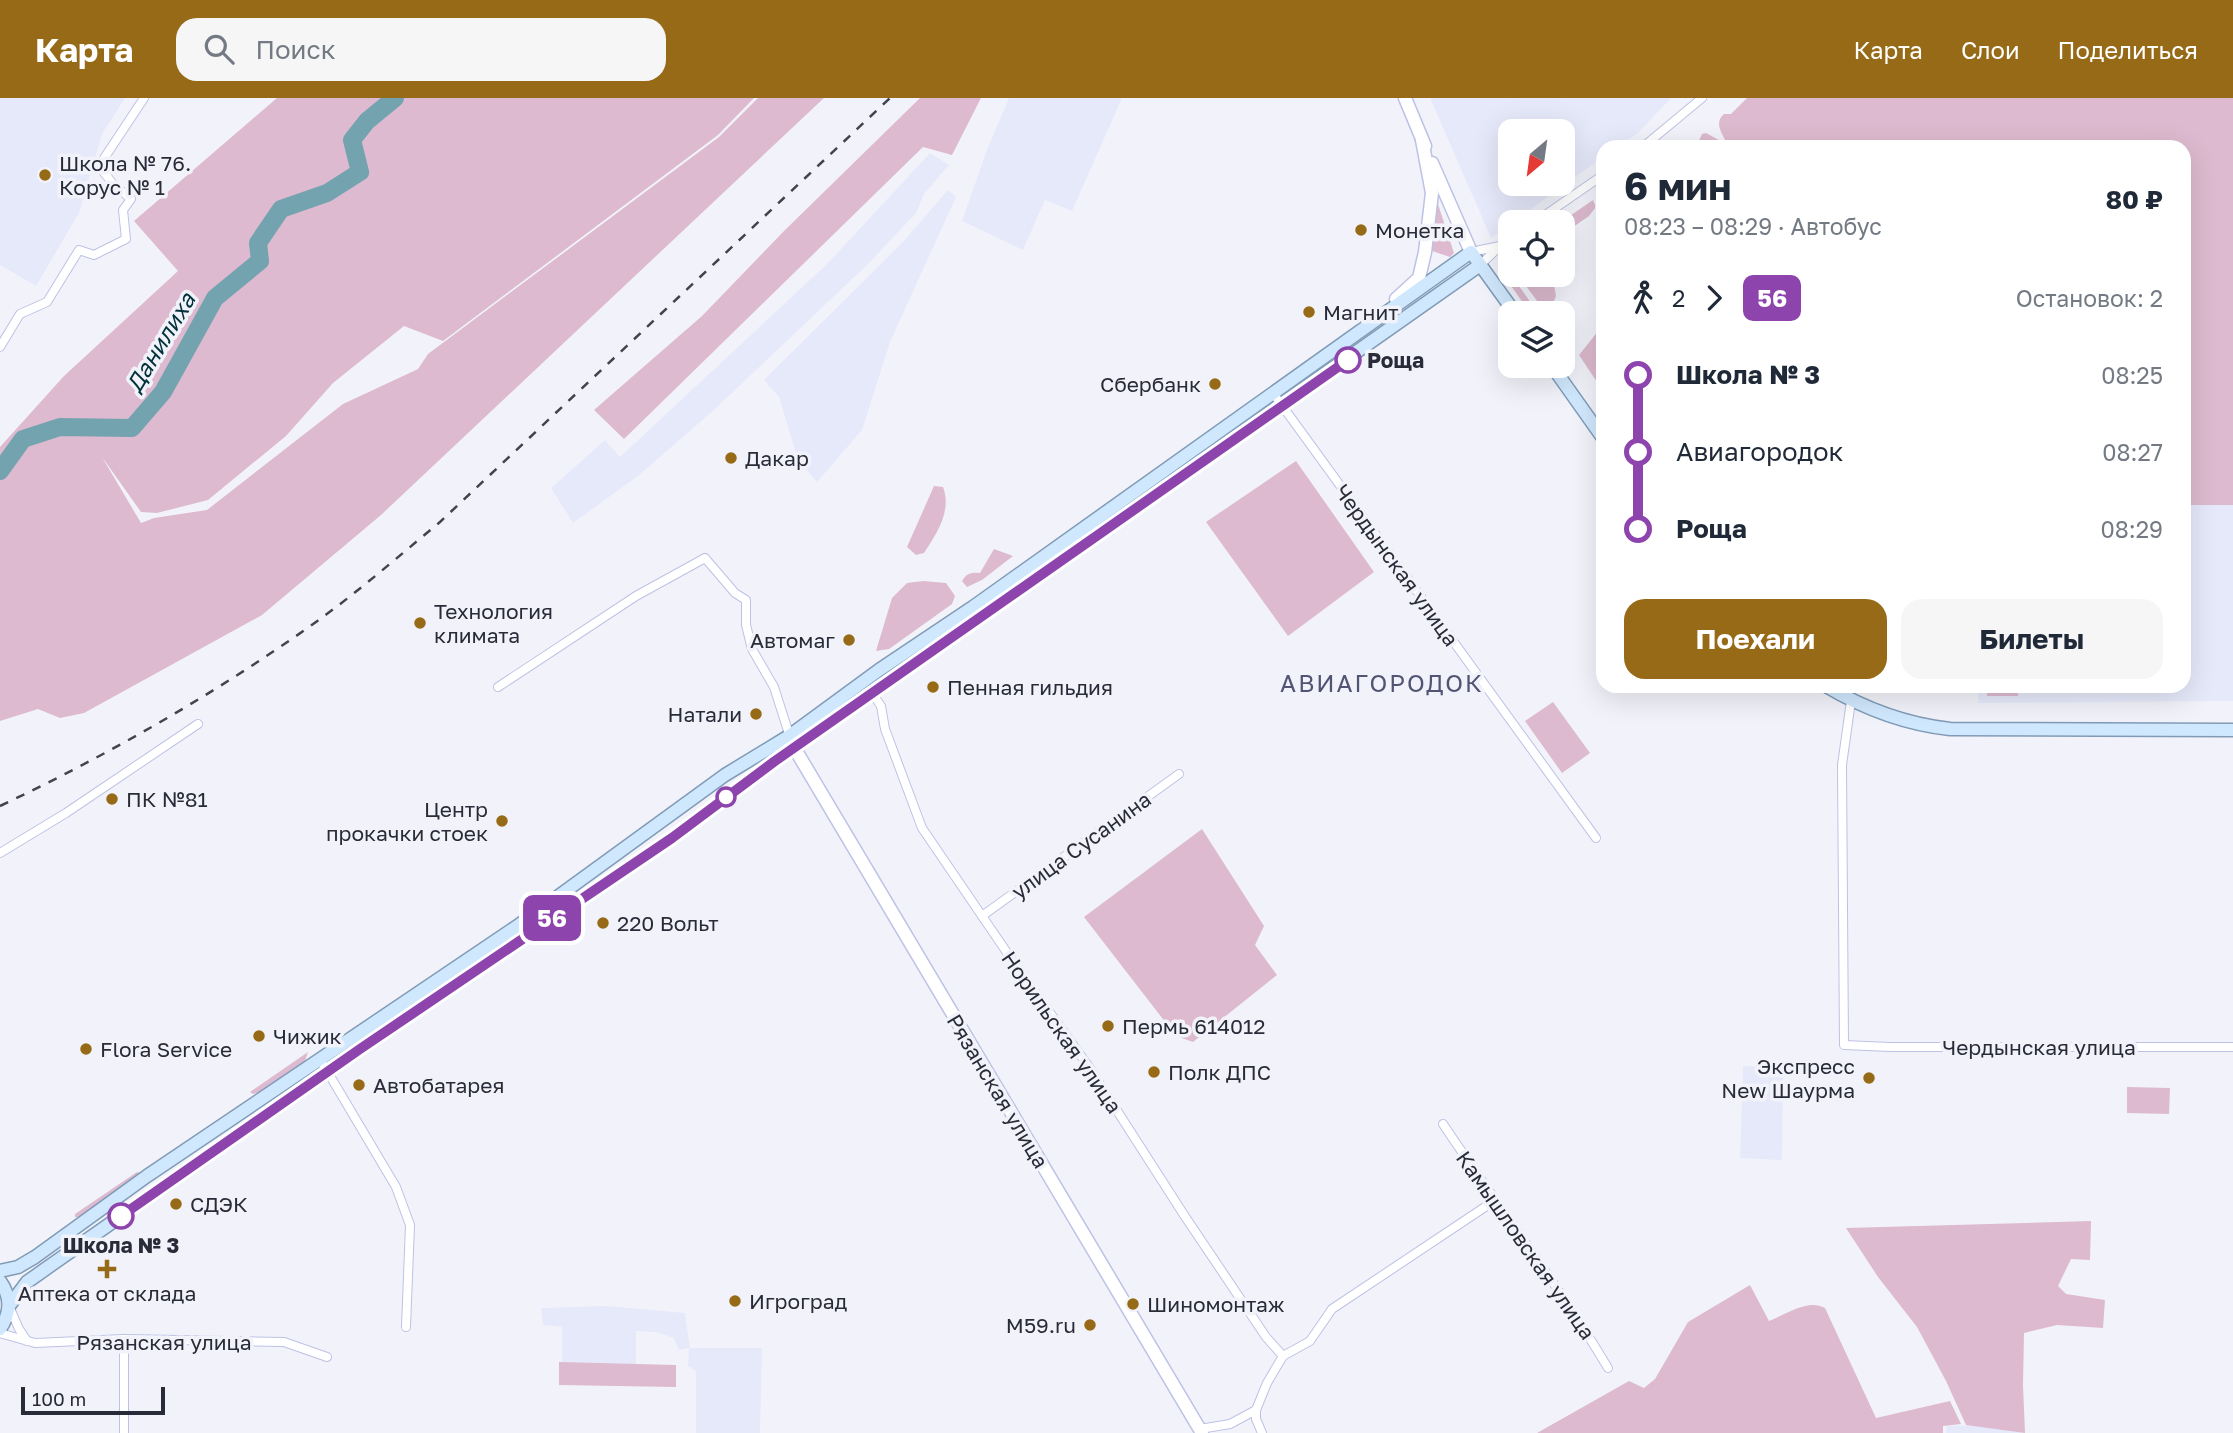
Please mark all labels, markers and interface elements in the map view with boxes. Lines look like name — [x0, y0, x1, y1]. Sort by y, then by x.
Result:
search box — [176, 18, 666, 81]
text: Карта — [35, 30, 134, 69]
icon: search — [200, 30, 238, 68]
text: Поиск — [256, 34, 336, 65]
text: Карта — [1853, 35, 1923, 64]
text: Слои — [1961, 35, 2020, 64]
text: Поделиться — [2058, 35, 2198, 64]
north arrow — [1498, 119, 1575, 196]
map controls — [1498, 119, 1575, 378]
place label: Школа № 76. Корус № 1 — [59, 150, 191, 200]
text: 6 мин — [1624, 163, 1731, 208]
marker: Школа № 76. Корус № 1 — [37, 167, 53, 183]
text: 80 ₽ — [2105, 184, 2163, 215]
button: locate — [1498, 210, 1575, 287]
text: 08:23 – 08:29 · Автобус — [1624, 212, 1882, 240]
place label: Монетка — [1375, 217, 1464, 243]
marker: Монетка — [1353, 222, 1369, 238]
icon: walk — [1624, 279, 1662, 317]
icon: forward — [1695, 279, 1733, 317]
text: 56 — [1757, 283, 1787, 312]
text: 2 — [1672, 284, 1685, 312]
text: Остановок: 2 — [2016, 284, 2163, 312]
water label: Данилиха — [119, 286, 201, 398]
place label: Магнит — [1323, 299, 1399, 325]
button: layers — [1498, 301, 1575, 378]
marker: Магнит — [1301, 304, 1317, 320]
marker: Роща — [1335, 347, 1361, 373]
place label: Роща — [1367, 347, 1424, 373]
text: Школа № 3 — [1676, 359, 1820, 390]
text: 08:25 — [2101, 361, 2163, 389]
place label: Сбербанк — [1100, 371, 1201, 397]
marker: Сбербанк — [1207, 376, 1223, 392]
text: Авиагородок — [1676, 436, 1844, 467]
text: 08:27 — [2102, 438, 2163, 466]
place label: Дакар — [745, 445, 809, 471]
marker: Дакар — [723, 450, 739, 466]
street label: Чердынская улица — [1330, 479, 1464, 651]
text: Роща — [1676, 513, 1747, 544]
text: 08:29 — [2101, 515, 2163, 543]
place label: Технология климата — [434, 598, 553, 648]
button: Поехали — [1624, 599, 1887, 679]
button: Билеты — [1901, 599, 2163, 679]
marker: Технология климата — [412, 615, 428, 631]
place label: Автомаг — [750, 627, 835, 653]
marker: Автомаг — [841, 632, 857, 648]
district label: АВИАГОРОДОК — [1280, 668, 1484, 697]
place label: Пенная гильдия — [947, 674, 1113, 700]
marker: Пенная гильдия — [925, 679, 941, 695]
place label: Натали — [668, 701, 742, 727]
marker: Натали — [748, 706, 764, 722]
place label: ПК №81 — [126, 786, 208, 812]
street label: улица Сусанина — [1006, 786, 1156, 904]
unlabelled marker — [716, 787, 736, 807]
marker: ПК №81 — [104, 791, 120, 807]
place label: Центр прокачки стоек — [326, 796, 488, 846]
marker: Центр прокачки стоек — [494, 813, 510, 829]
line badge: 56 — [520, 895, 584, 941]
text: 56 — [537, 903, 567, 932]
place label: 220 Вольт — [617, 910, 719, 936]
marker: 220 Вольт — [595, 915, 611, 931]
street label: Норильская улица — [996, 946, 1128, 1118]
street label: Рязанская улица — [942, 1009, 1054, 1173]
place label: Пермь 614012 — [1122, 1013, 1265, 1039]
marker: Пермь 614012 — [1100, 1018, 1116, 1034]
place label: Чижик — [273, 1023, 342, 1049]
marker: Чижик — [251, 1028, 267, 1044]
street label: Чердынская улица — [1942, 1034, 2136, 1060]
place label: Flora Service — [100, 1036, 232, 1062]
marker: Flora Service — [78, 1041, 94, 1057]
place label: Экспресс New Шаурма — [1721, 1053, 1855, 1103]
place label: Полк ДПС — [1168, 1059, 1271, 1085]
marker: Полк ДПС — [1146, 1064, 1162, 1080]
marker: Экспресс New Шаурма — [1861, 1070, 1877, 1086]
place label: Автобатарея — [373, 1072, 504, 1098]
marker: Автобатарея — [351, 1077, 367, 1093]
street label: Камышловская улица — [1451, 1146, 1601, 1344]
place label: СДЭК — [190, 1191, 248, 1217]
marker: СДЭК — [168, 1196, 184, 1212]
marker: Школа № 3 — [108, 1203, 134, 1229]
place label: Школа № 3 — [63, 1232, 179, 1258]
marker: Аптека от склада — [99, 1261, 115, 1277]
place label: Аптека от склада — [18, 1280, 196, 1306]
place label: Игроград — [749, 1288, 848, 1314]
place label: Шиномонтаж — [1147, 1291, 1285, 1317]
marker: Игроград — [727, 1293, 743, 1309]
marker: Шиномонтаж — [1125, 1296, 1141, 1312]
place label: M59.ru — [1006, 1312, 1076, 1338]
marker: M59.ru — [1082, 1317, 1098, 1333]
street label: Рязанская улица — [76, 1329, 252, 1355]
scale bar — [21, 1384, 164, 1416]
text: 100 m — [32, 1387, 86, 1410]

